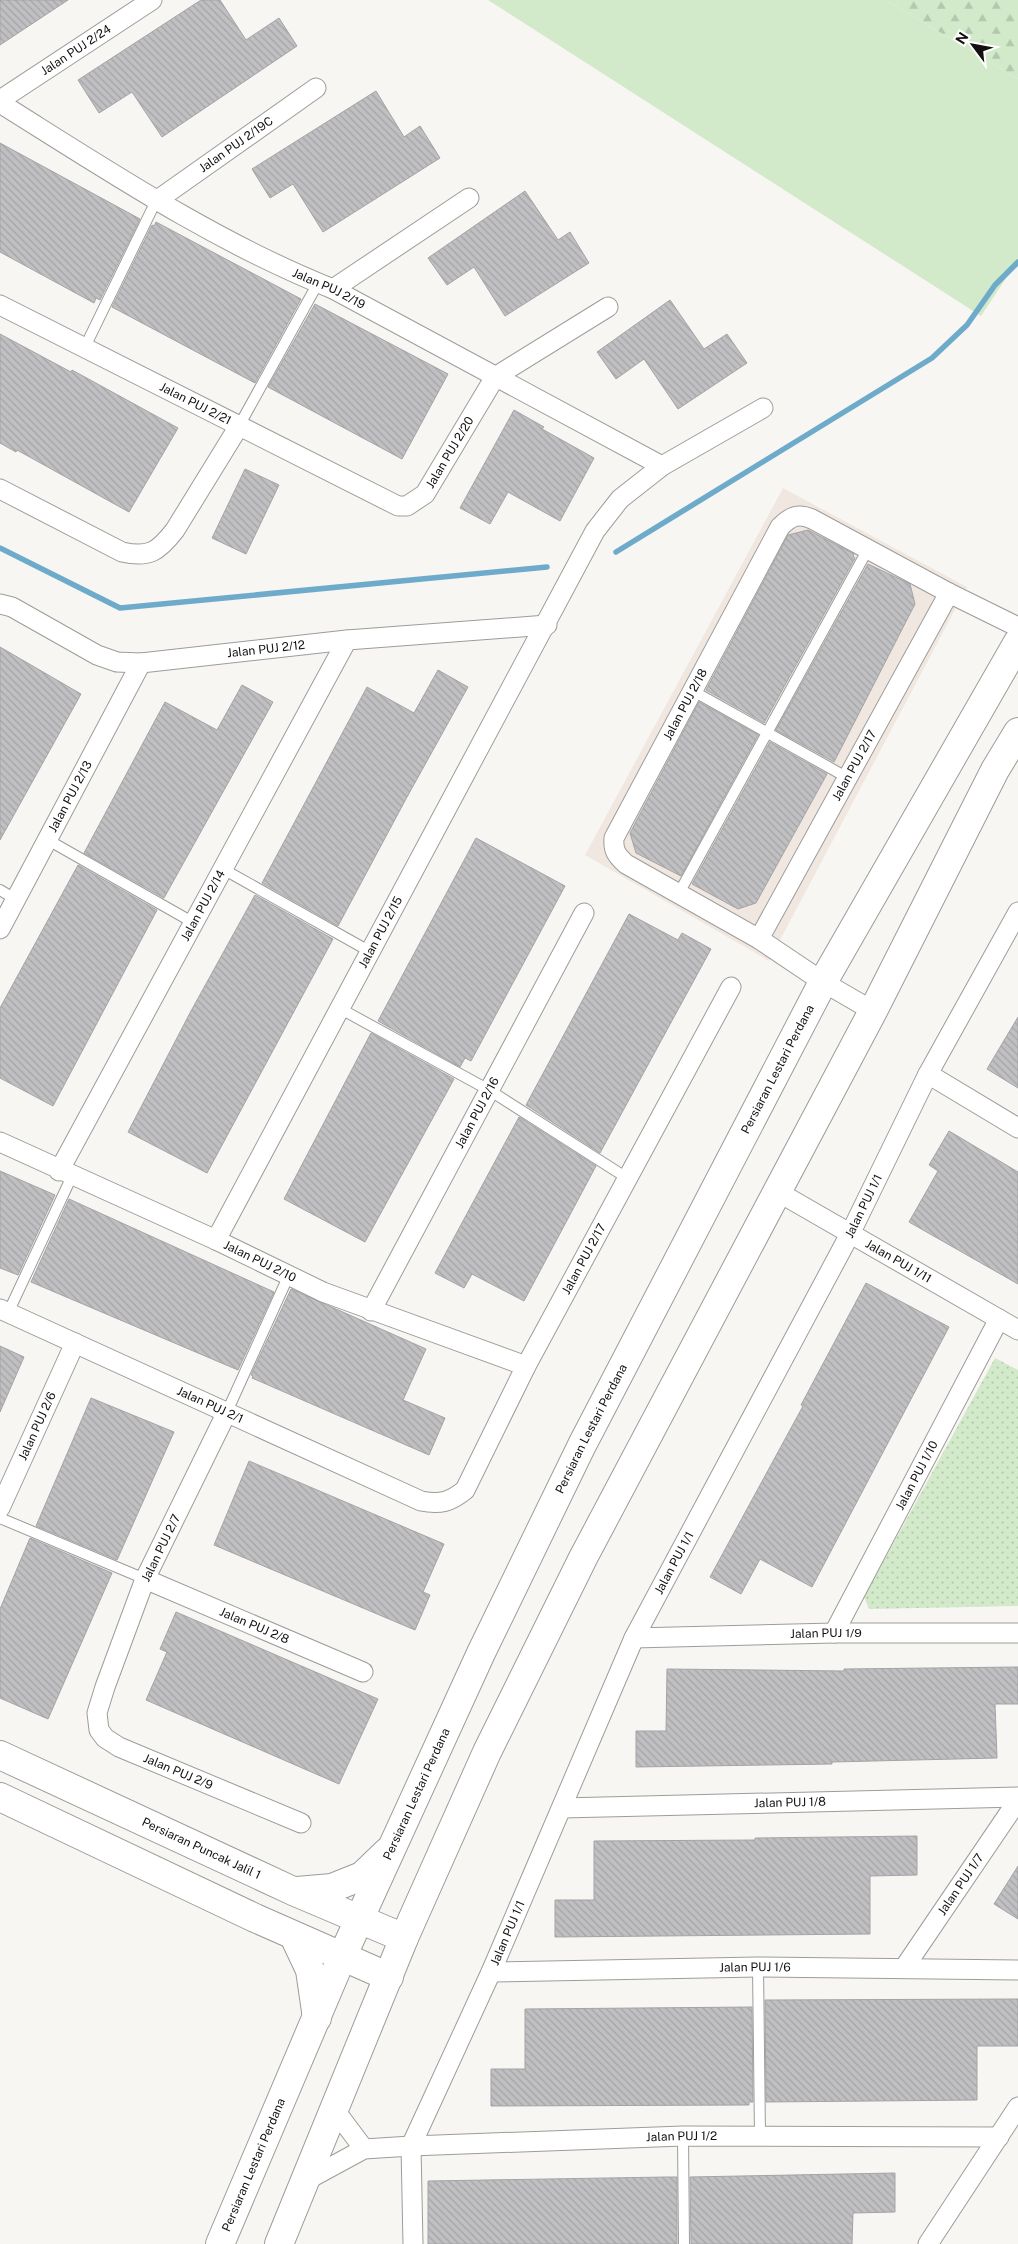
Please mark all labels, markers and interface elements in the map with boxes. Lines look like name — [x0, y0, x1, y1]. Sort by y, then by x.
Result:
north arrow — [948, 20, 998, 70]
street label: Jalan PUJ 2/24 — [38, 22, 114, 78]
text: N — [952, 29, 972, 47]
street label: Jalan PUJ 2/19C — [196, 114, 276, 175]
street label: Jalan PUJ 2/19 — [290, 266, 368, 312]
street label: Jalan PUJ 2/21 — [157, 380, 234, 428]
street label: Jalan PUJ 2/20 — [423, 414, 477, 491]
street label: Jalan PUJ 2/12 — [226, 638, 306, 660]
street label: Jalan PUJ 2/18 — [660, 666, 710, 743]
street label: Jalan PUJ 2/17 — [829, 728, 879, 803]
street label: Jalan PUJ 2/13 — [46, 758, 95, 835]
street label: Jalan PUJ 2/14 — [178, 867, 228, 944]
street label: Jalan PUJ 2/15 — [356, 894, 405, 970]
street label: Persiaran Lestari Perdana — [738, 1002, 817, 1136]
street label: Jalan PUJ 2/16 — [452, 1075, 502, 1151]
street label: Jalan PUJ 1/1 — [842, 1172, 885, 1240]
street label: Jalan PUJ 2/17 — [559, 1221, 609, 1297]
street label: Jalan PUJ 1/11 — [863, 1237, 934, 1286]
street label: Jalan PUJ 2/10 — [221, 1238, 298, 1285]
street label: Persiaran Lestari Perdana — [553, 1362, 630, 1496]
street label: Jalan PUJ 2/1 — [175, 1384, 246, 1426]
street label: Jalan PUJ 2/6 — [16, 1390, 59, 1463]
street label: Jalan PUJ 1/10 — [893, 1438, 941, 1512]
street label: Jalan PUJ 2/7 — [139, 1512, 183, 1584]
street label: Jalan PUJ 1/1 — [652, 1529, 697, 1597]
street label: Jalan PUJ 2/8 — [218, 1605, 292, 1647]
street label: Jalan PUJ 1/9 — [790, 1626, 862, 1641]
street label: Persiaran Lestari Perdana — [380, 1726, 453, 1862]
street label: Jalan PUJ 2/9 — [141, 1751, 215, 1792]
street label: Jalan PUJ 1/8 — [754, 1795, 826, 1810]
street label: Persiaran Puncak Jalil 1 — [140, 1815, 263, 1882]
street label: Jalan PUJ 1/7 — [935, 1851, 987, 1918]
street label: Jalan PUJ 1/1 — [488, 1898, 528, 1967]
street label: Jalan PUJ 1/6 — [719, 1960, 791, 1975]
street label: Persiaran Lestari Perdana — [219, 2096, 288, 2234]
street label: Jalan PUJ 1/2 — [646, 2129, 717, 2144]

